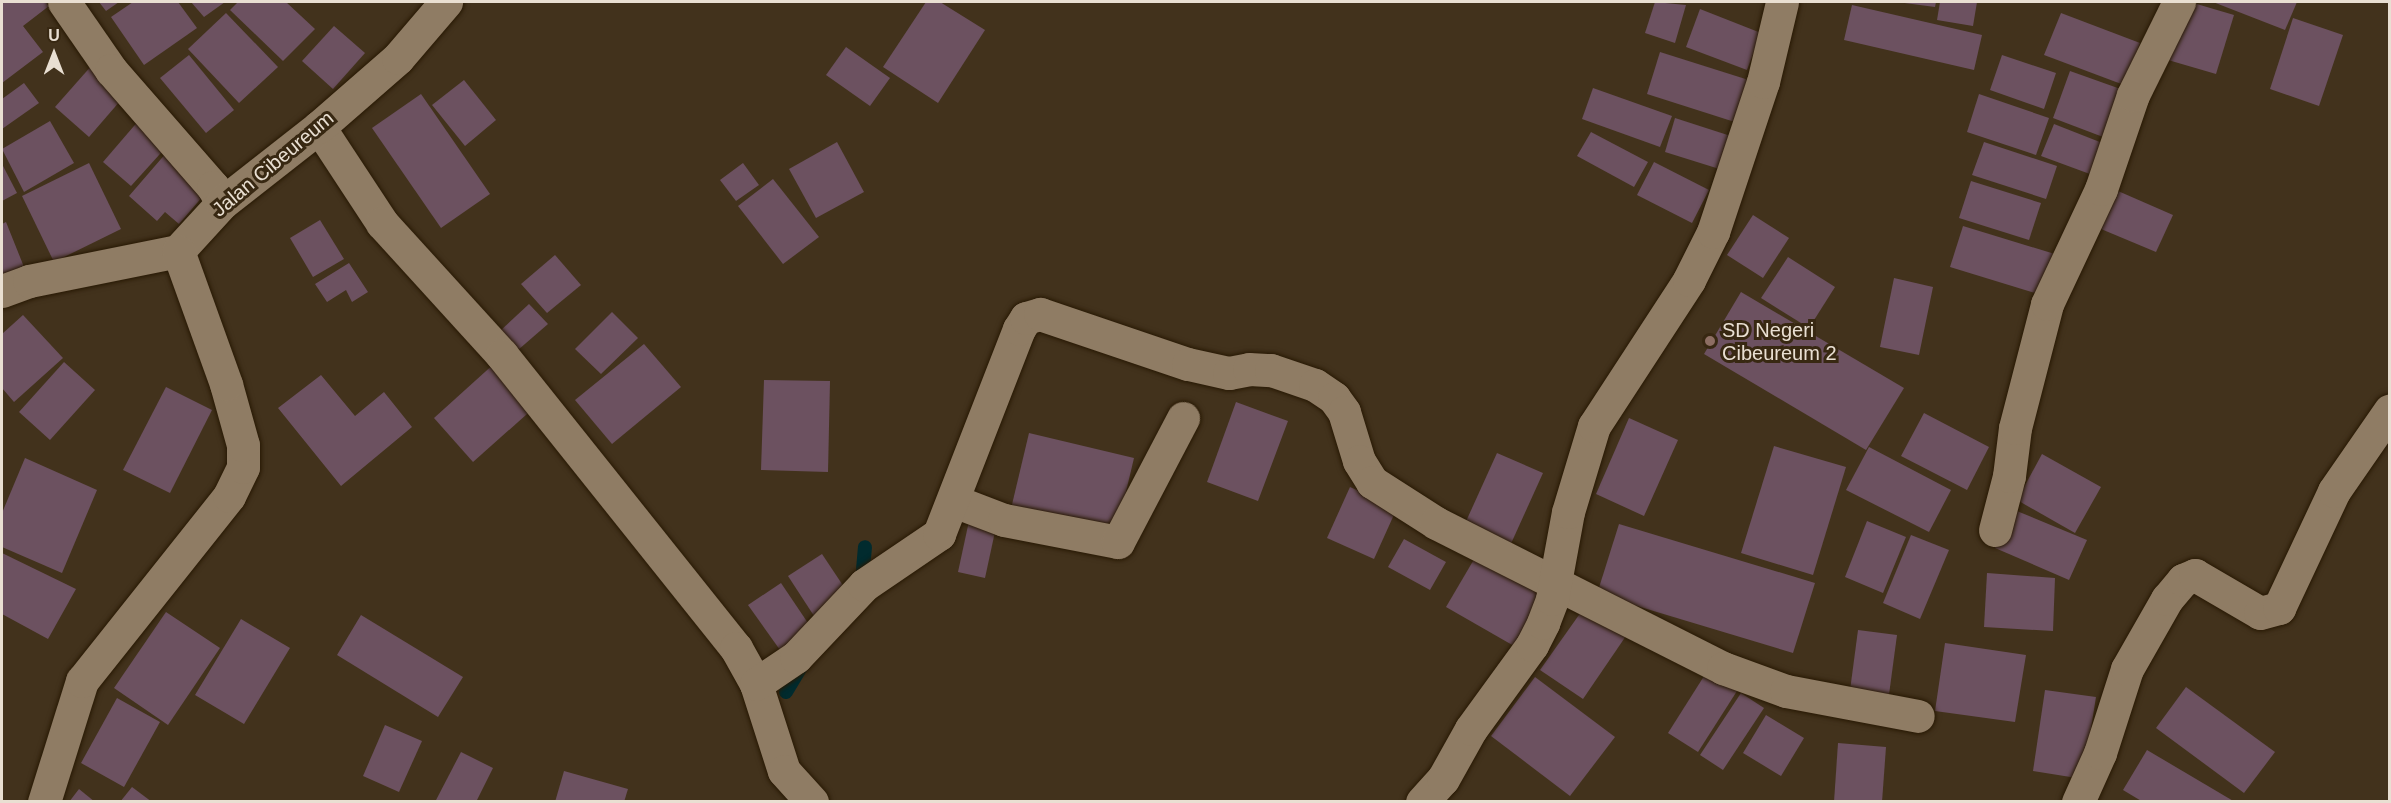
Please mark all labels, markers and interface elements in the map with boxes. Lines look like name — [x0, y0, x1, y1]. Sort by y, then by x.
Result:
north arrow — [24, 24, 84, 84]
text: U — [48, 27, 60, 44]
street label: Jalan Cibeureum — [207, 106, 339, 222]
place label: SD Negeri Cibeureum 2 — [1722, 318, 1837, 365]
marker: SD Negeri Cibeureum 2 — [1703, 334, 1717, 348]

